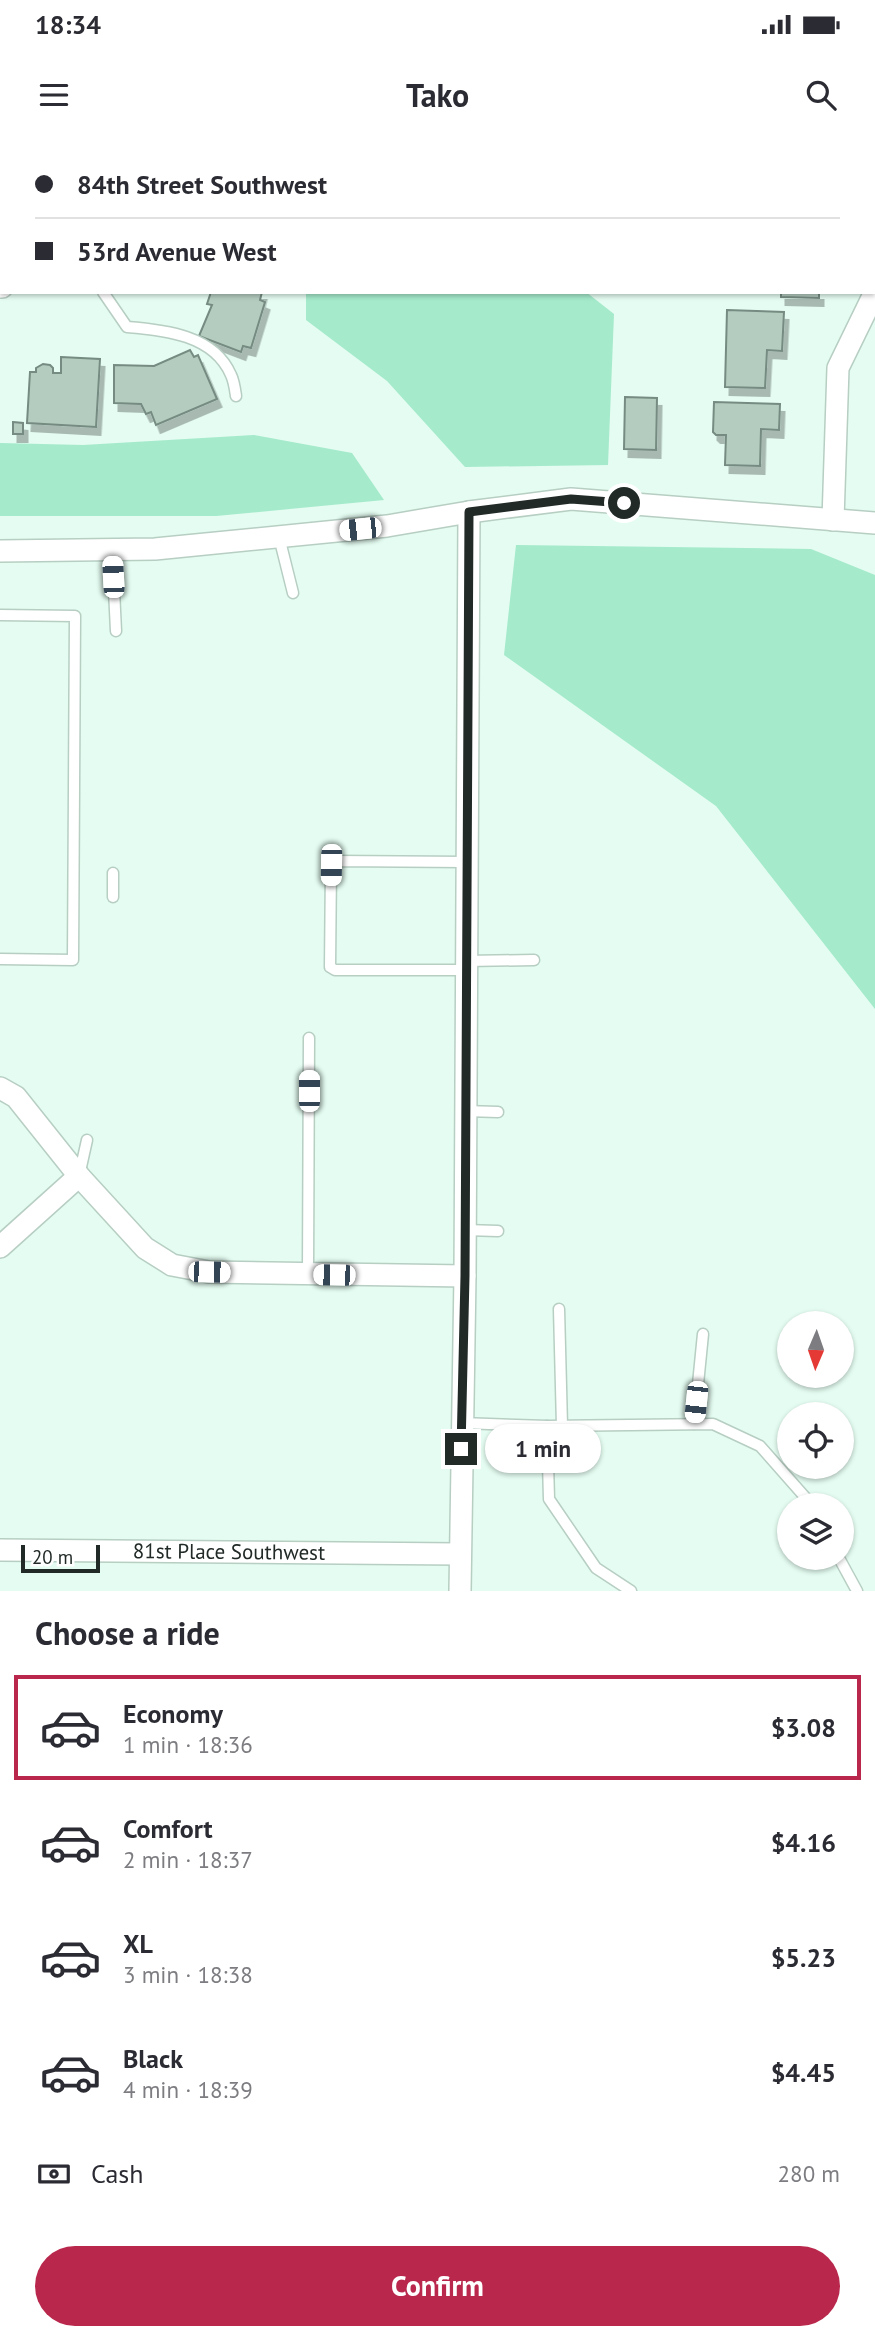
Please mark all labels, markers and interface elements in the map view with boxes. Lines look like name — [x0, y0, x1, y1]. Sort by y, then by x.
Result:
text: 18:34 — [35, 8, 101, 41]
text: Tako — [406, 74, 469, 116]
icon: menu — [35, 76, 73, 114]
icon: search — [802, 76, 840, 114]
text: 84th Street Southwest — [77, 168, 327, 201]
text: 53rd Avenue West — [77, 235, 276, 268]
route start — [608, 487, 640, 519]
car — [339, 516, 382, 542]
car — [102, 555, 125, 599]
car — [321, 844, 342, 886]
car — [299, 1070, 320, 1112]
car — [188, 1261, 231, 1283]
car — [313, 1264, 356, 1286]
north arrow — [777, 1311, 854, 1388]
map controls — [777, 1311, 854, 1570]
car — [684, 1380, 709, 1424]
button: locate — [777, 1402, 854, 1479]
callout: 1 min — [486, 1424, 601, 1474]
route end — [445, 1433, 477, 1465]
text: 1 min — [515, 1434, 571, 1463]
button: layers — [777, 1493, 854, 1570]
street label: 81st Place Southwest — [133, 1537, 325, 1566]
scale bar — [21, 1542, 100, 1574]
text: 20 m — [32, 1545, 73, 1569]
text: Choose a ride — [35, 1612, 220, 1654]
icon: car — [39, 1696, 102, 1759]
text: Economy — [123, 1697, 223, 1730]
text: $3.08 — [771, 1711, 836, 1744]
text: 1 min · 18:36 — [123, 1730, 253, 1759]
icon: car — [39, 1811, 102, 1874]
text: Comfort — [123, 1812, 213, 1845]
text: $4.16 — [771, 1826, 836, 1859]
text: 2 min · 18:37 — [123, 1845, 253, 1874]
icon: car — [39, 1926, 102, 1989]
text: XL — [123, 1927, 153, 1960]
text: $5.23 — [771, 1941, 836, 1974]
text: 3 min · 18:38 — [123, 1960, 253, 1989]
icon: car — [39, 2041, 102, 2104]
text: Black — [123, 2042, 183, 2075]
text: $4.45 — [771, 2056, 836, 2089]
text: 4 min · 18:39 — [123, 2075, 253, 2104]
icon: cash — [35, 2155, 73, 2193]
text: Cash — [91, 2157, 143, 2190]
text: 280 m — [778, 2159, 840, 2188]
button: Confirm — [35, 2246, 840, 2326]

